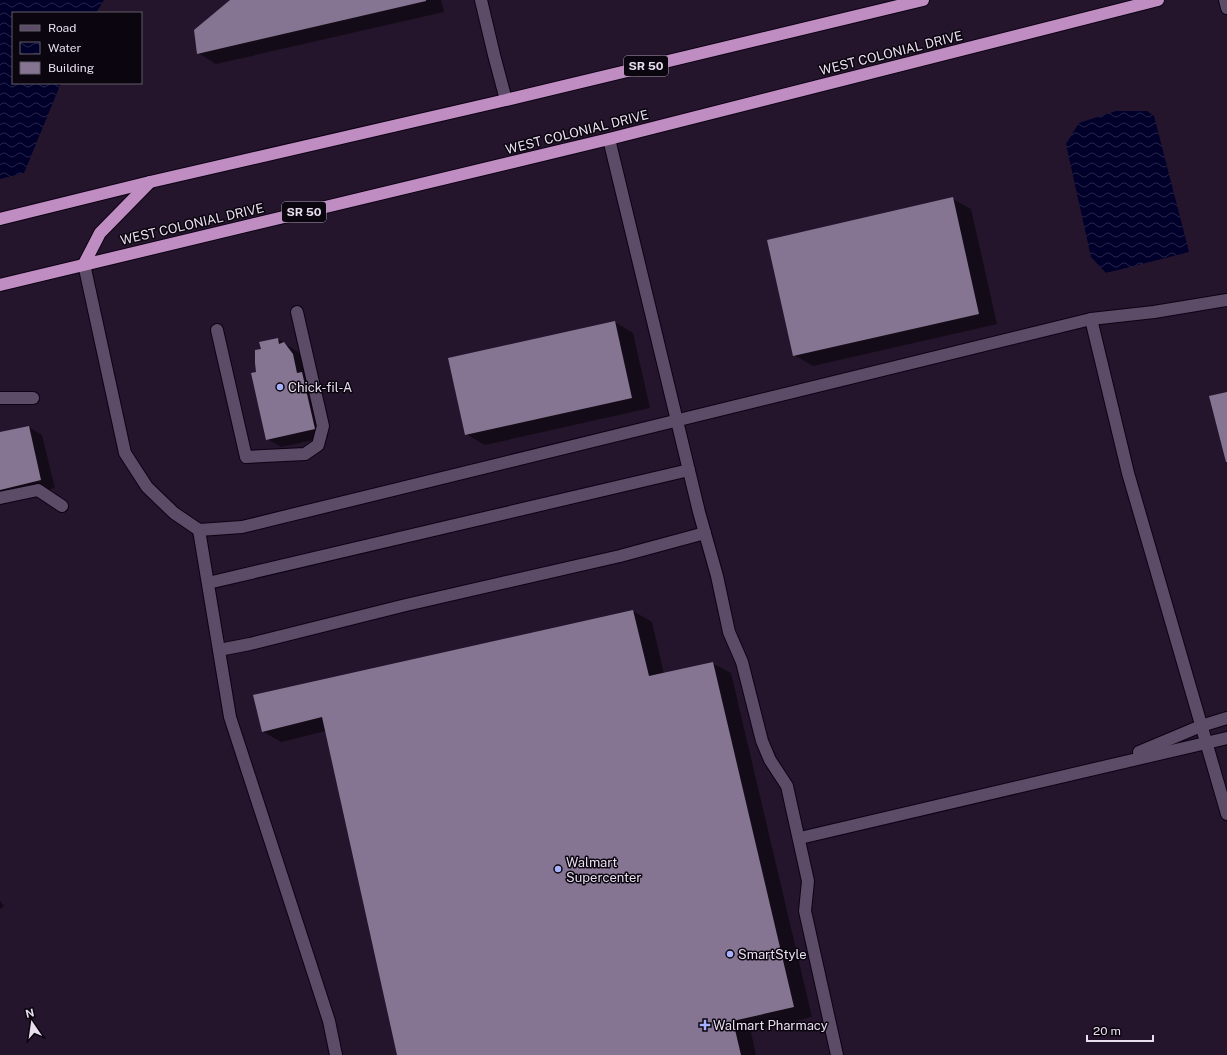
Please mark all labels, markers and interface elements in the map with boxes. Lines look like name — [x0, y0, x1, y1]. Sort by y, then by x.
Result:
legend — [12, 12, 142, 84]
text: Road — [48, 21, 76, 35]
street label: WEST COLONIAL DRIVE — [818, 28, 964, 78]
text: Water — [48, 41, 82, 55]
road number: SR 50 — [624, 56, 668, 76]
text: Building — [48, 61, 94, 75]
street label: WEST COLONIAL DRIVE — [504, 107, 650, 157]
street label: WEST COLONIAL DRIVE — [119, 200, 265, 248]
road number: SR 50 — [282, 202, 326, 222]
place label: Chick-fil-A — [288, 380, 352, 395]
marker: Chick-fil-A — [275, 382, 285, 392]
place label: Walmart Supercenter — [566, 855, 641, 885]
marker: Walmart Supercenter — [553, 864, 563, 874]
place label: SmartStyle — [738, 947, 807, 962]
marker: SmartStyle — [725, 949, 735, 959]
north arrow — [12, 1003, 52, 1043]
text: N — [24, 1006, 35, 1020]
scale bar — [1087, 1017, 1153, 1043]
place label: Walmart Pharmacy — [713, 1018, 828, 1033]
marker: Walmart Pharmacy — [700, 1020, 710, 1030]
text: 20 m — [1093, 1024, 1121, 1038]

